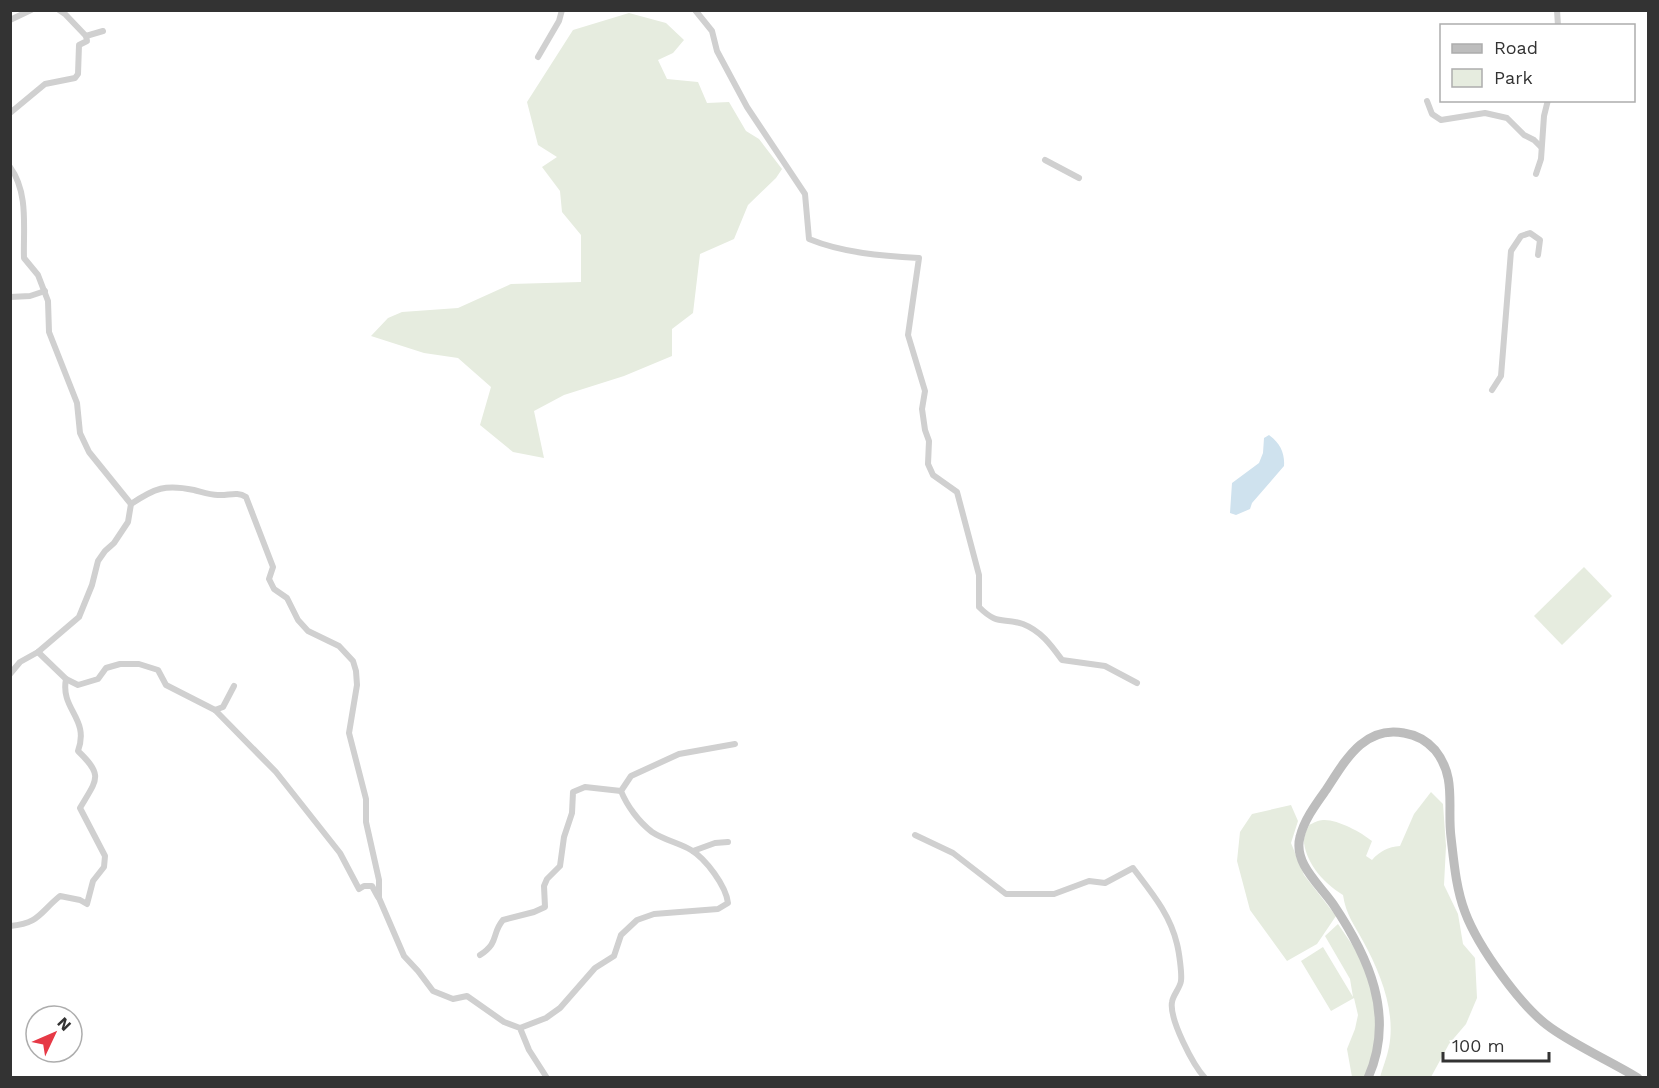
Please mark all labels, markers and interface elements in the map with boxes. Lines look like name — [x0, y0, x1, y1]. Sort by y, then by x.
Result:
legend — [1440, 24, 1635, 102]
text: Road — [1494, 37, 1538, 58]
text: Park — [1494, 67, 1533, 88]
north arrow — [24, 1004, 84, 1064]
text: N — [53, 1013, 75, 1035]
scale bar — [1443, 1025, 1550, 1063]
text: 100 m — [1452, 1035, 1505, 1056]

